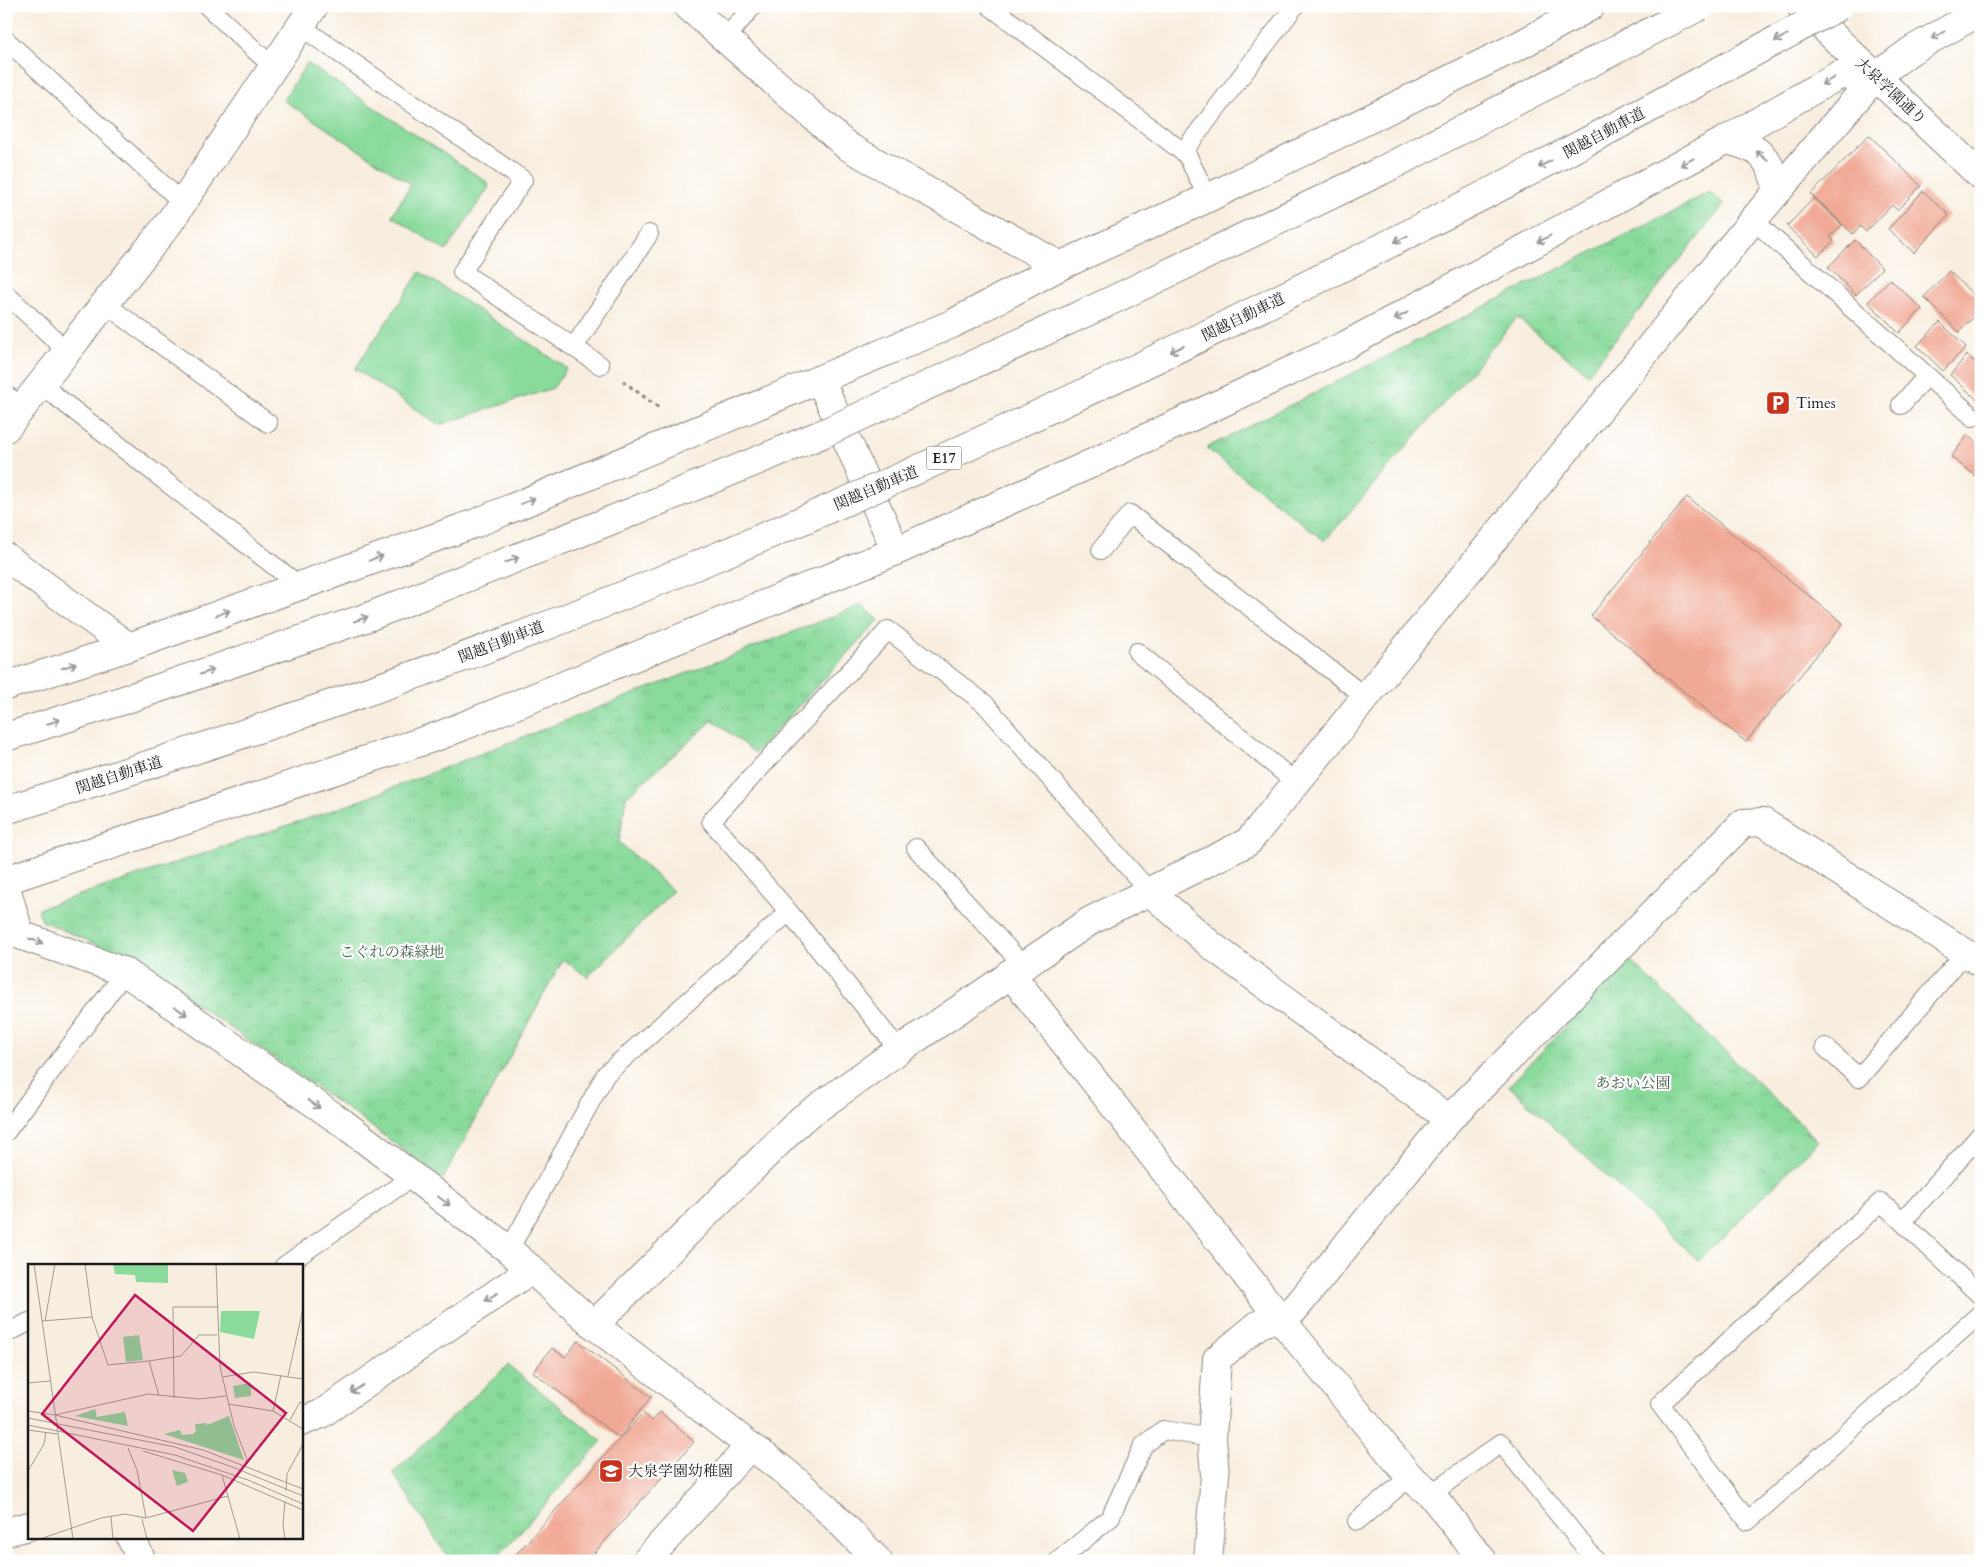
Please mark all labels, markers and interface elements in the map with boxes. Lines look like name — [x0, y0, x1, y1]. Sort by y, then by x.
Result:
one-way arrow — [1931, 30, 1946, 40]
one-way arrow — [1774, 33, 1789, 43]
street label: 大泉学園通り — [1851, 53, 1931, 129]
one-way arrow — [1821, 77, 1836, 87]
street label: 関越自動車道 — [1560, 103, 1648, 163]
one-way arrow — [1755, 150, 1768, 162]
one-way arrow — [1680, 158, 1695, 167]
one-way arrow — [1538, 160, 1553, 169]
one-way arrow — [1394, 235, 1409, 244]
one-way arrow — [1537, 235, 1552, 245]
street label: 関越自動車道 — [1198, 288, 1288, 346]
one-way arrow — [1393, 311, 1408, 321]
one-way arrow — [1169, 344, 1184, 354]
parking icon: Times — [1765, 390, 1791, 416]
place label: Times — [1796, 393, 1836, 413]
road number: E17 — [926, 446, 962, 469]
street label: 関越自動車道 — [831, 461, 921, 515]
one-way arrow — [520, 496, 535, 506]
one-way arrow — [368, 553, 384, 563]
one-way arrow — [504, 555, 519, 564]
one-way arrow — [215, 608, 230, 617]
one-way arrow — [353, 614, 368, 623]
street label: 関越自動車道 — [455, 617, 547, 667]
one-way arrow — [61, 661, 77, 670]
one-way arrow — [199, 666, 215, 676]
one-way arrow — [44, 717, 60, 727]
street label: 関越自動車道 — [73, 752, 165, 798]
one-way arrow — [28, 937, 43, 946]
park label: こぐれの森緑地 — [339, 942, 445, 962]
one-way arrow — [174, 1006, 188, 1016]
park label: あおい公園 — [1595, 1073, 1671, 1093]
one-way arrow — [307, 1099, 321, 1109]
one-way arrow — [437, 1196, 450, 1207]
inset map — [28, 1264, 302, 1540]
one-way arrow — [485, 1292, 499, 1302]
one-way arrow — [350, 1384, 364, 1394]
school or university icon: 大泉学園幼稚園 — [598, 1458, 624, 1484]
place label: 大泉学園幼稚園 — [628, 1461, 733, 1481]

